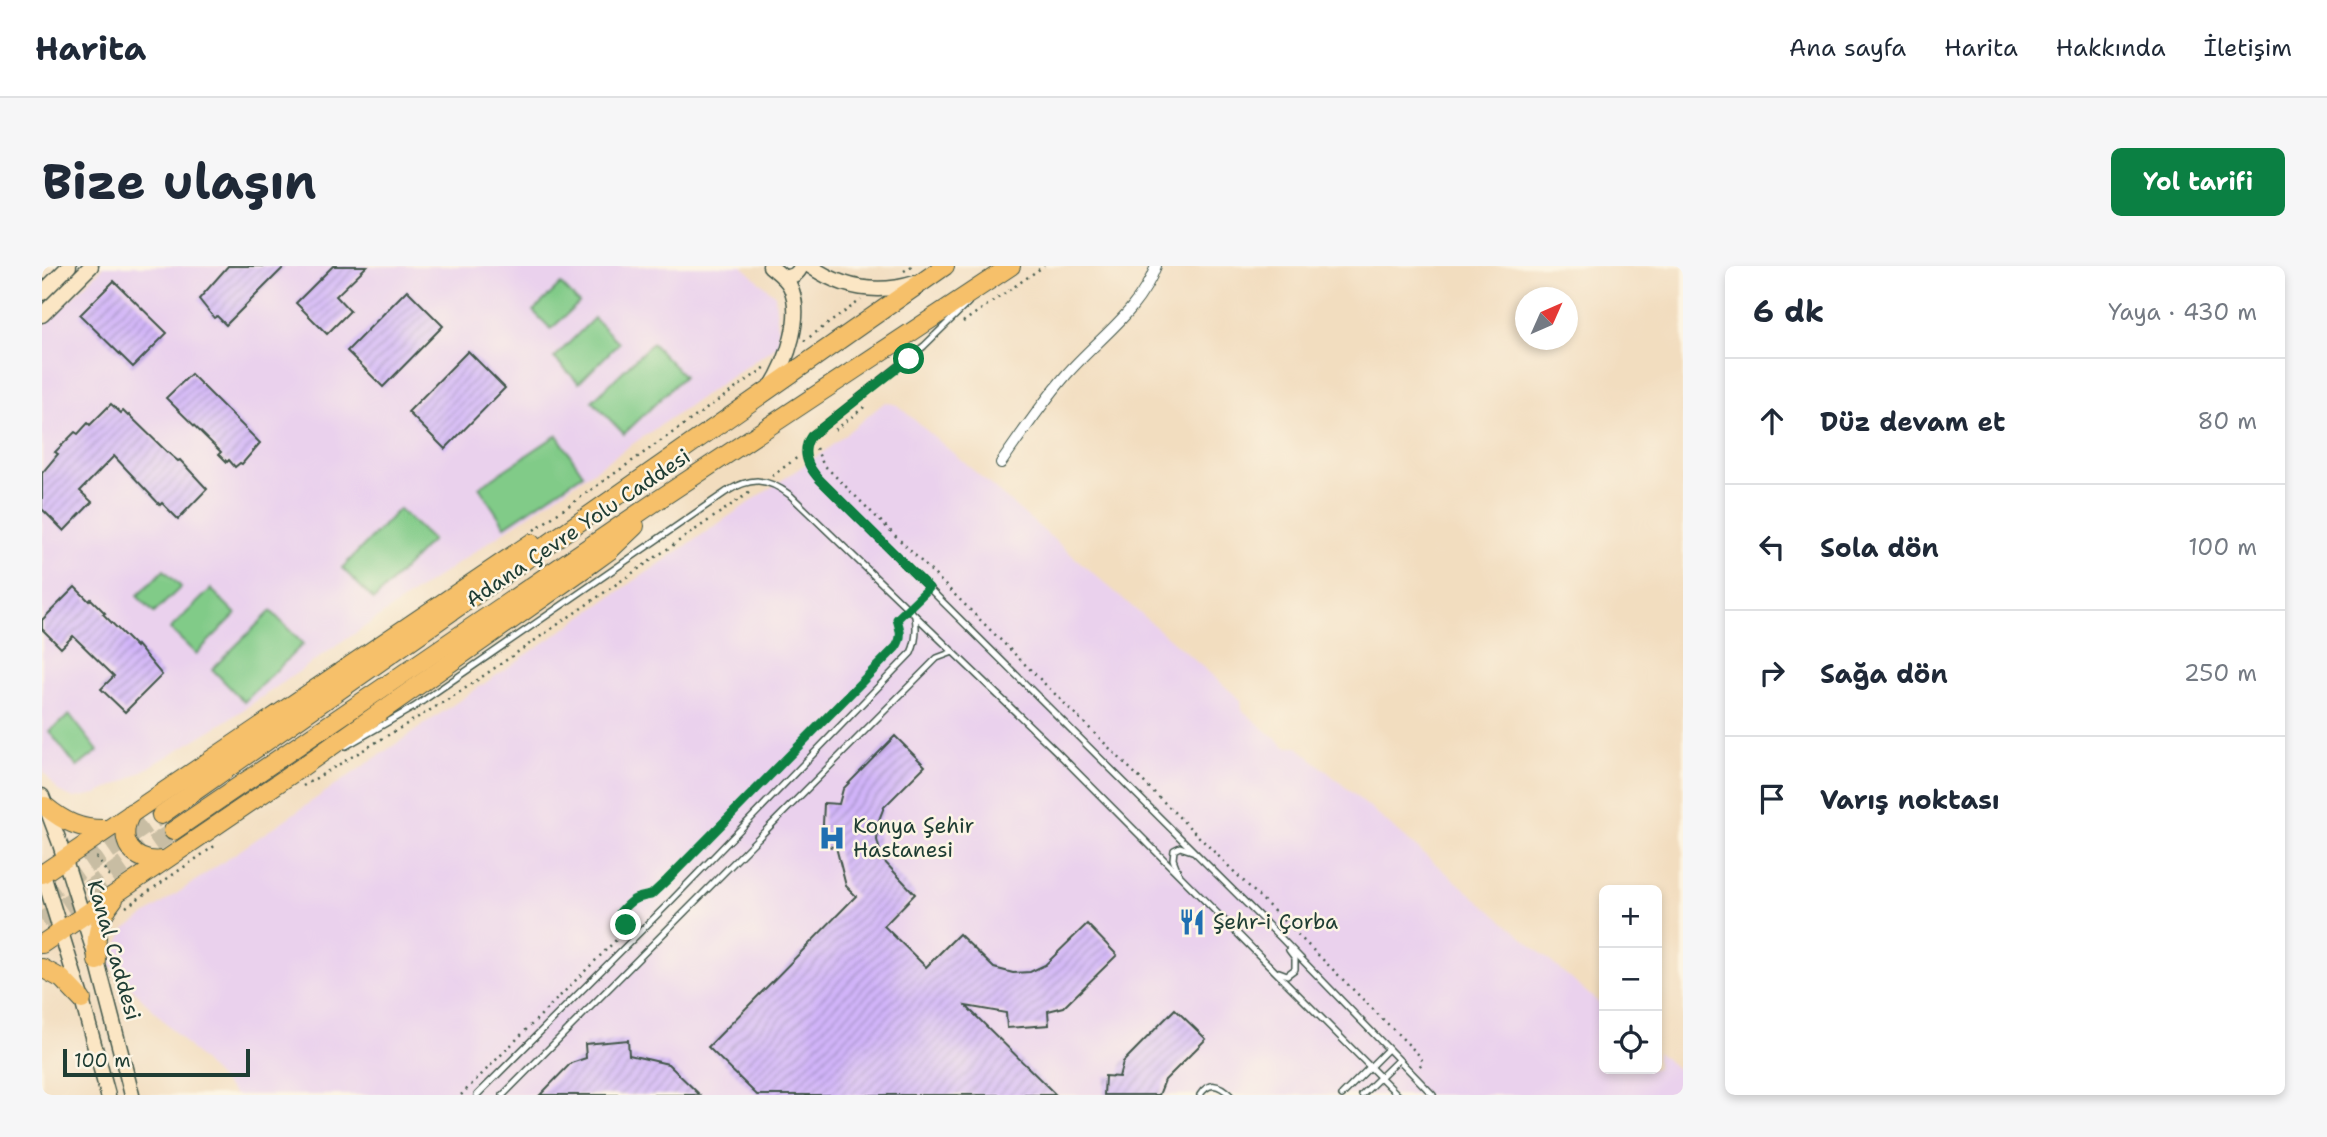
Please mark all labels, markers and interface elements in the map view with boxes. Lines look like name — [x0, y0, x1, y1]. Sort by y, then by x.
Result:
text: Harita — [35, 26, 146, 71]
text: Ana sayfa — [1789, 32, 1906, 64]
text: Harita — [1944, 32, 2018, 64]
text: Hakkında — [2056, 32, 2166, 64]
text: İletişim — [2204, 32, 2292, 64]
button: Yol tarifi — [2111, 148, 2285, 216]
text: Bize ulaşın — [42, 149, 317, 215]
north arrow — [1515, 287, 1578, 350]
text: 6 dk — [1753, 291, 1824, 332]
text: Yaya · 430 m — [2108, 297, 2257, 327]
route start — [893, 343, 924, 374]
icon: ahead — [1753, 402, 1791, 440]
text: Düz devam et — [1820, 404, 2005, 439]
text: 80 m — [2198, 406, 2257, 436]
street label: Adana Çevre Yolu Caddesi — [460, 442, 696, 614]
icon: left — [1753, 528, 1791, 566]
text: Sola dön — [1820, 530, 1939, 565]
text: 100 m — [2188, 532, 2257, 562]
icon: right — [1753, 654, 1791, 692]
text: Sağa dön — [1820, 656, 1948, 691]
text: 250 m — [2184, 658, 2257, 688]
icon: arrive — [1753, 780, 1791, 818]
text: Varış noktası — [1820, 782, 2000, 817]
place label: Konya Şehir Hastanesi — [853, 812, 975, 864]
hospital icon: Konya Şehir Hastanesi — [817, 823, 847, 853]
street label: Kanal Caddesi — [81, 877, 147, 1023]
map controls — [1599, 885, 1662, 1074]
button: + — [1599, 885, 1662, 948]
restaurant icon: Şehr-i Çorba — [1177, 907, 1207, 937]
place label: Şehr-i Çorba — [1213, 908, 1338, 936]
route end — [610, 909, 641, 940]
button: − — [1599, 948, 1662, 1011]
button: locate — [1599, 1011, 1662, 1074]
scale bar — [63, 1046, 250, 1078]
text: 100 m — [74, 1048, 131, 1073]

